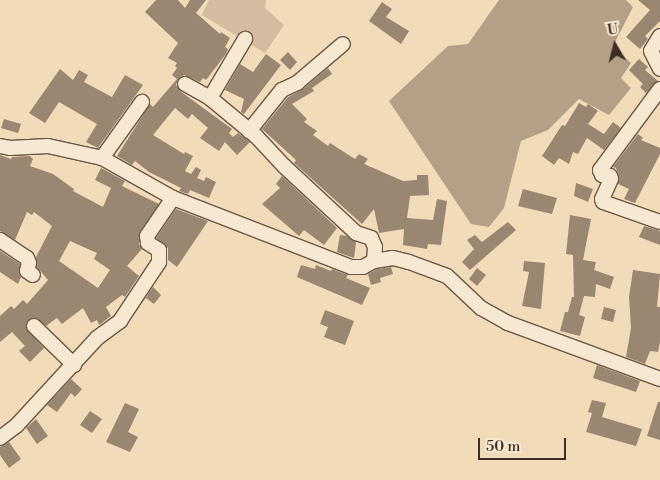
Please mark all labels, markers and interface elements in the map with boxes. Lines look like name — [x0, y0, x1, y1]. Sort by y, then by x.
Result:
north arrow — [590, 20, 640, 70]
text: U — [606, 20, 620, 40]
scale bar — [480, 428, 568, 460]
text: 50 m — [486, 437, 520, 456]

